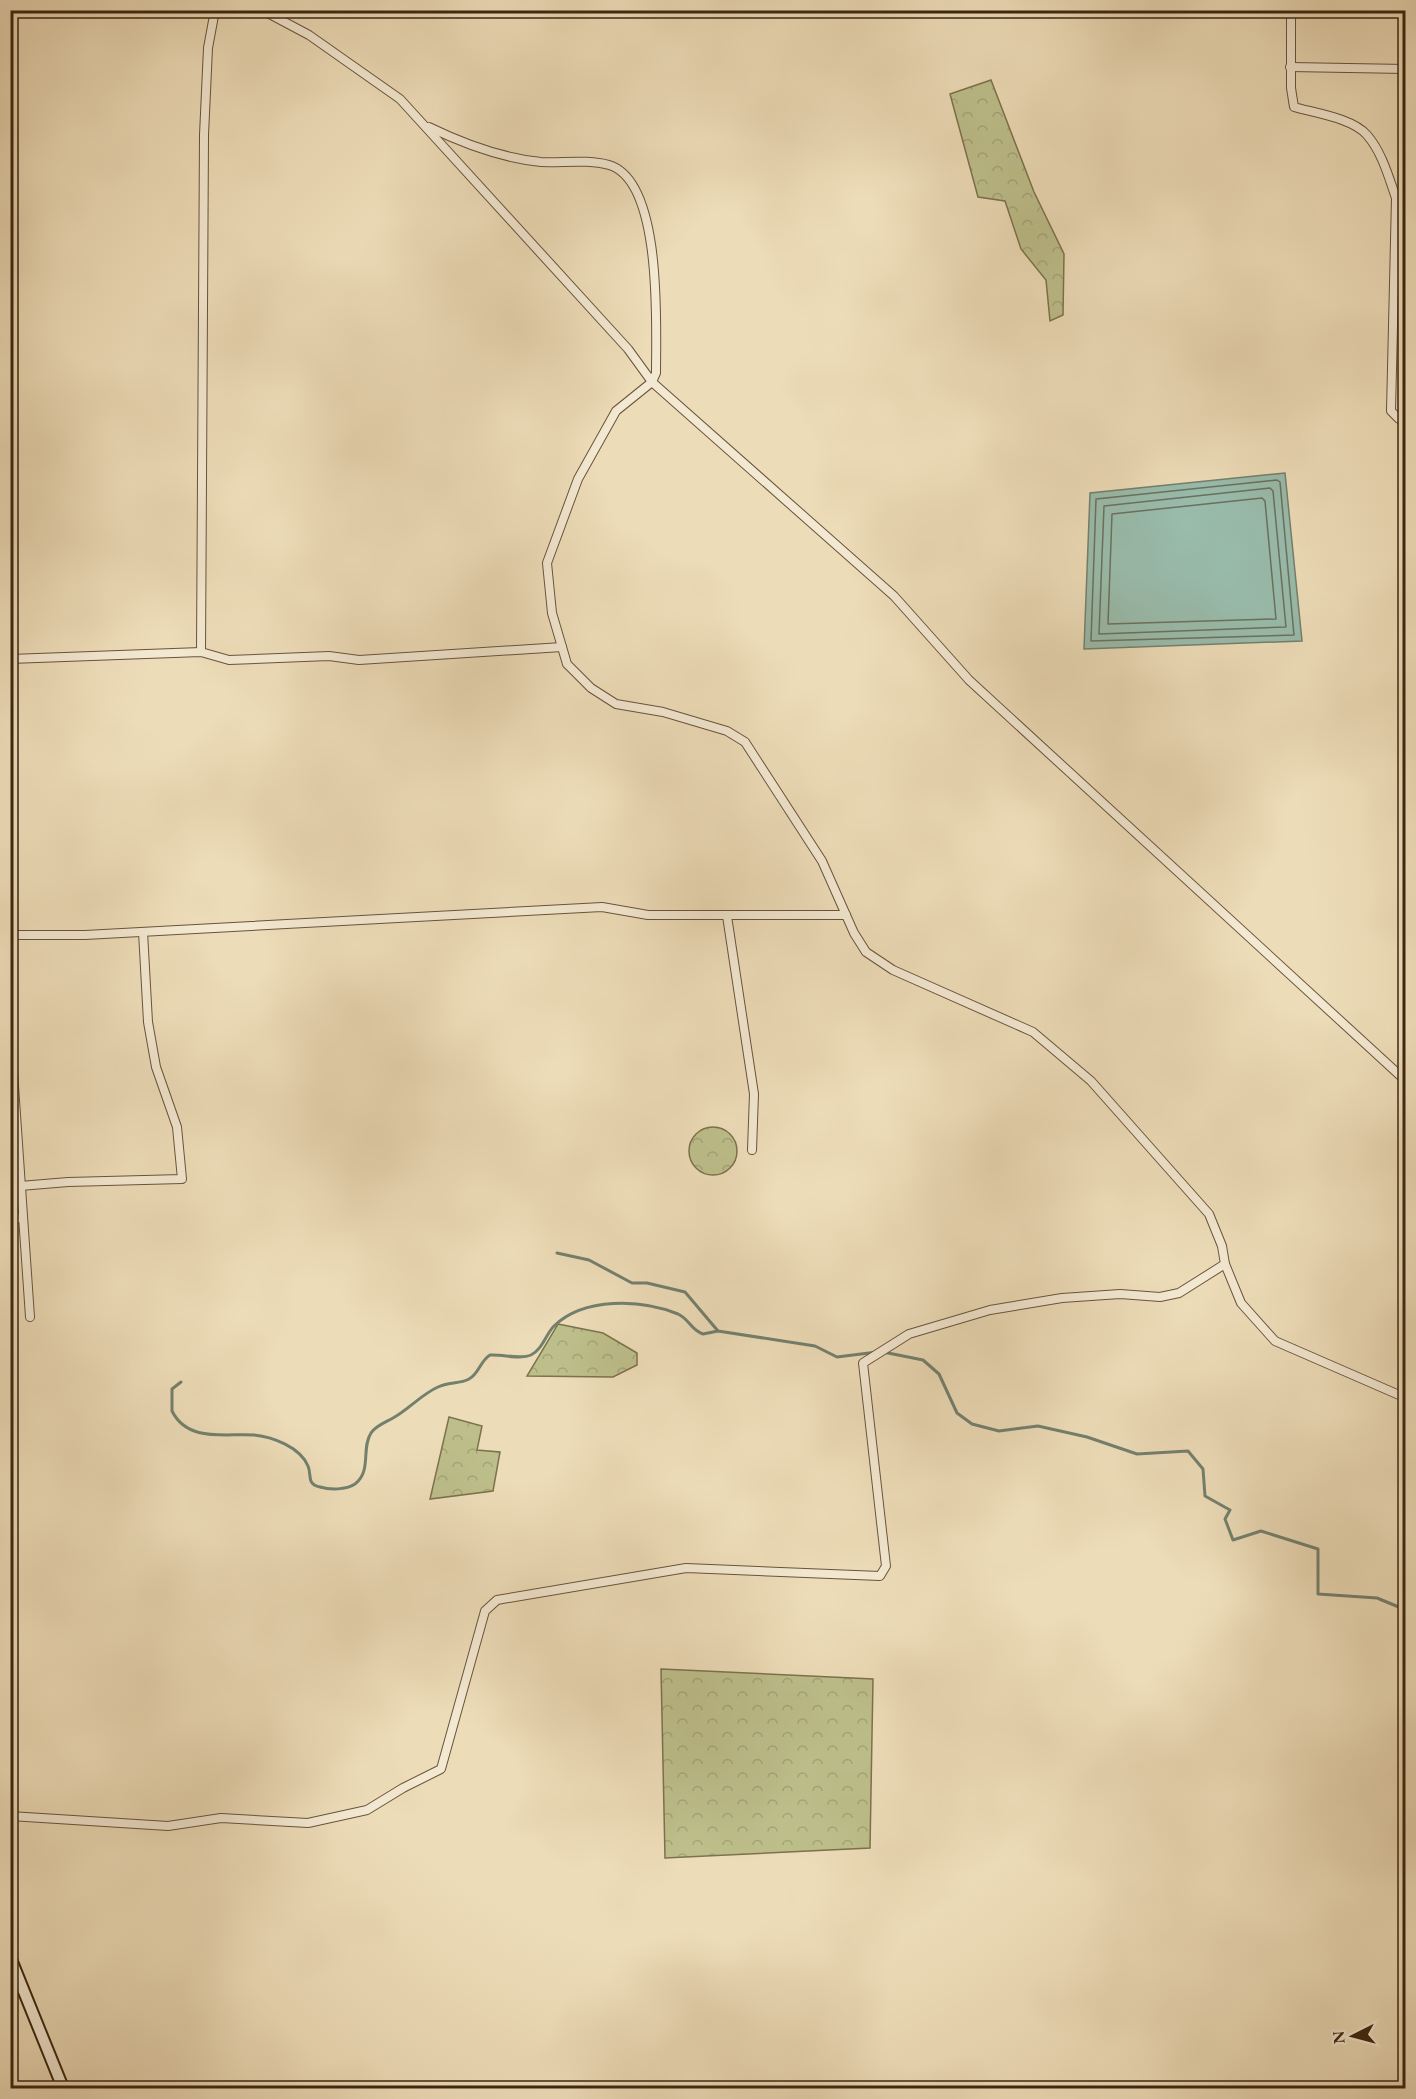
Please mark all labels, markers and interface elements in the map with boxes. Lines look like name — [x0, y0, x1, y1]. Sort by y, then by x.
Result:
north arrow — [1323, 2006, 1383, 2066]
text: N — [1327, 2030, 1350, 2045]

